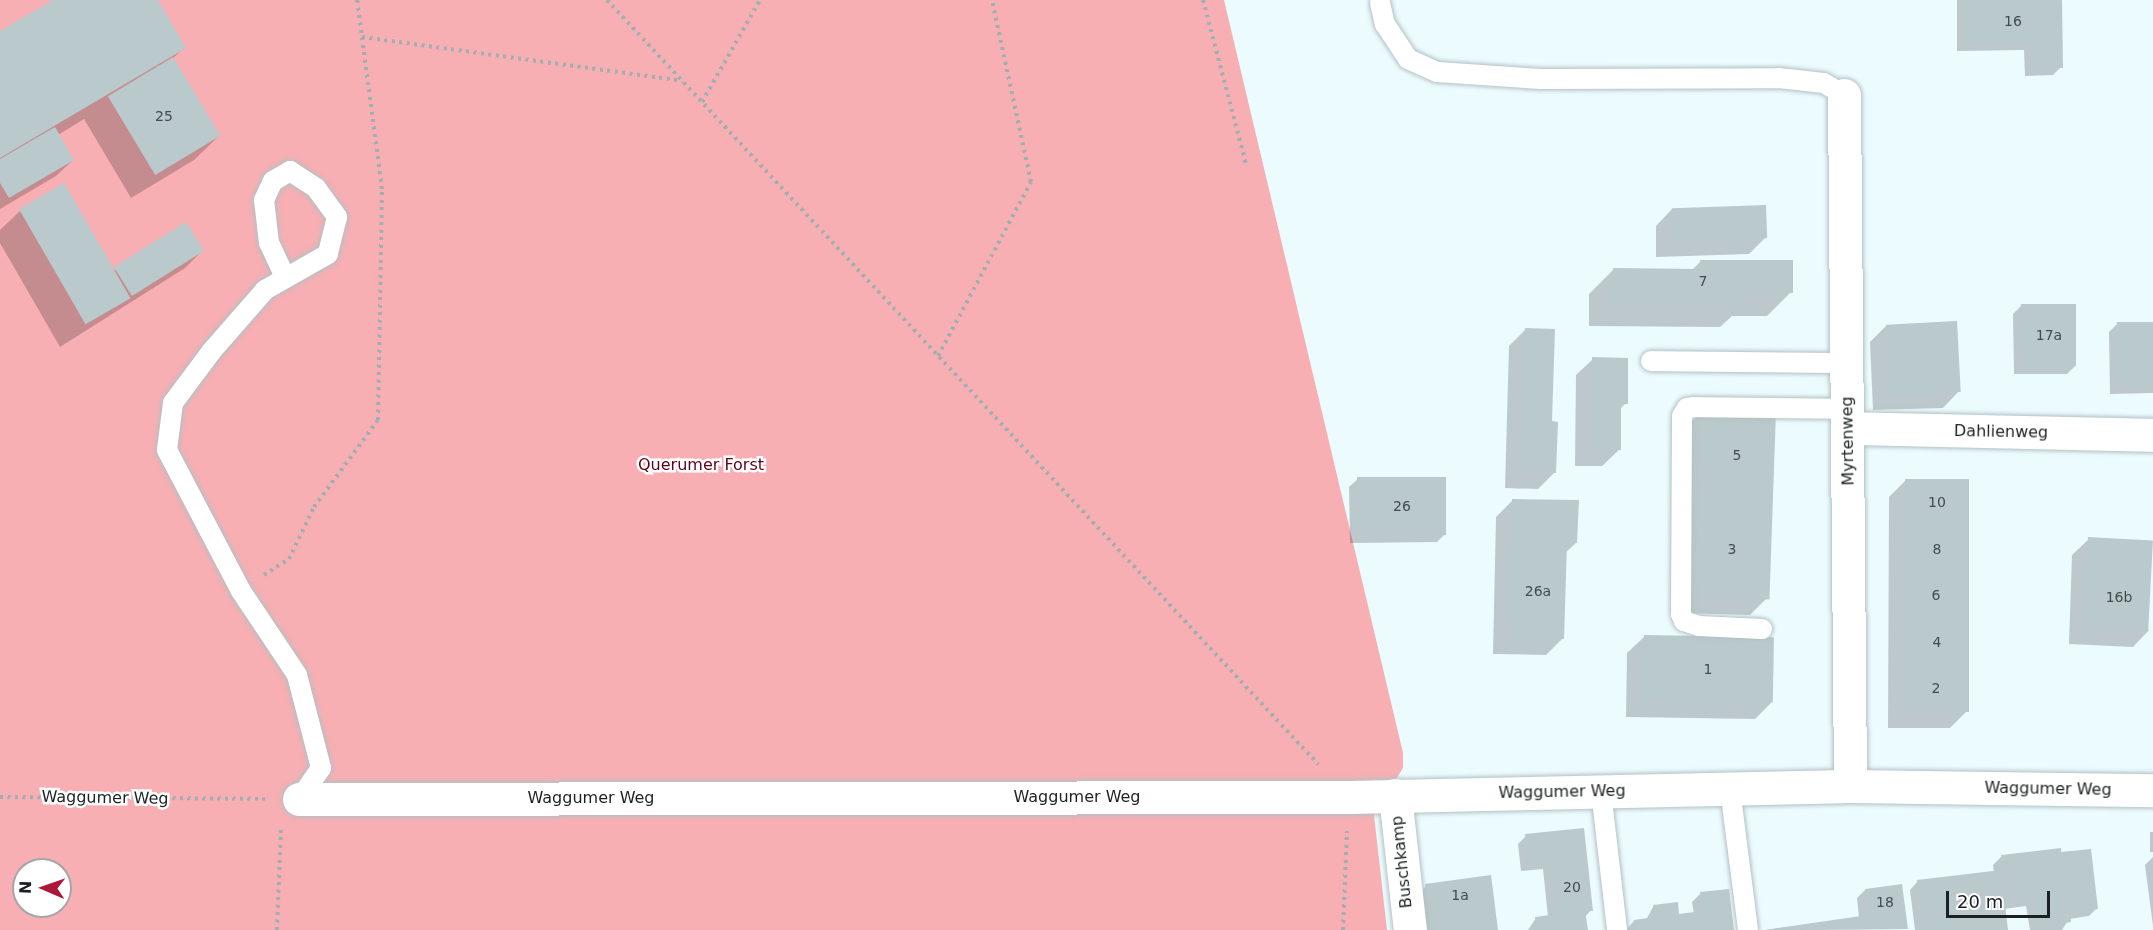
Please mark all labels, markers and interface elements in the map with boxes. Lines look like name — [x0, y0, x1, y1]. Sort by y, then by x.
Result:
house number: 16 — [2004, 13, 2022, 29]
house number: 25 — [155, 108, 173, 124]
house number: 7 — [1699, 273, 1707, 289]
house number: 17a — [2036, 327, 2062, 343]
street label: Myrtenweg — [1838, 396, 1858, 486]
street label: Dahlienweg — [1954, 422, 2048, 442]
house number: 5 — [1733, 447, 1741, 463]
park label: Querumer Forst — [638, 455, 764, 475]
house number: 10 — [1928, 494, 1946, 510]
house number: 26 — [1393, 498, 1411, 514]
house number: 3 — [1728, 541, 1736, 557]
house number: 8 — [1933, 541, 1941, 557]
house number: 26a — [1525, 583, 1551, 599]
house number: 6 — [1932, 587, 1940, 603]
house number: 16b — [2106, 589, 2132, 605]
house number: 4 — [1933, 634, 1941, 650]
house number: 1 — [1704, 661, 1712, 677]
house number: 2 — [1932, 680, 1940, 696]
street label: Waggumer Weg — [1984, 778, 2112, 800]
street label: Waggumer Weg — [1498, 781, 1626, 803]
street label: Waggumer Weg — [41, 787, 169, 809]
street label: Waggumer Weg — [1013, 787, 1141, 807]
street label: Waggumer Weg — [527, 788, 655, 808]
street label: Buschkamp — [1388, 815, 1416, 909]
north arrow — [12, 858, 72, 918]
house number: 20 — [1563, 879, 1581, 895]
scale bar — [1949, 879, 2052, 917]
text: N — [16, 880, 35, 894]
house number: 1a — [1451, 887, 1469, 903]
text: 20 m — [1957, 891, 2003, 912]
house number: 18 — [1876, 894, 1894, 910]

